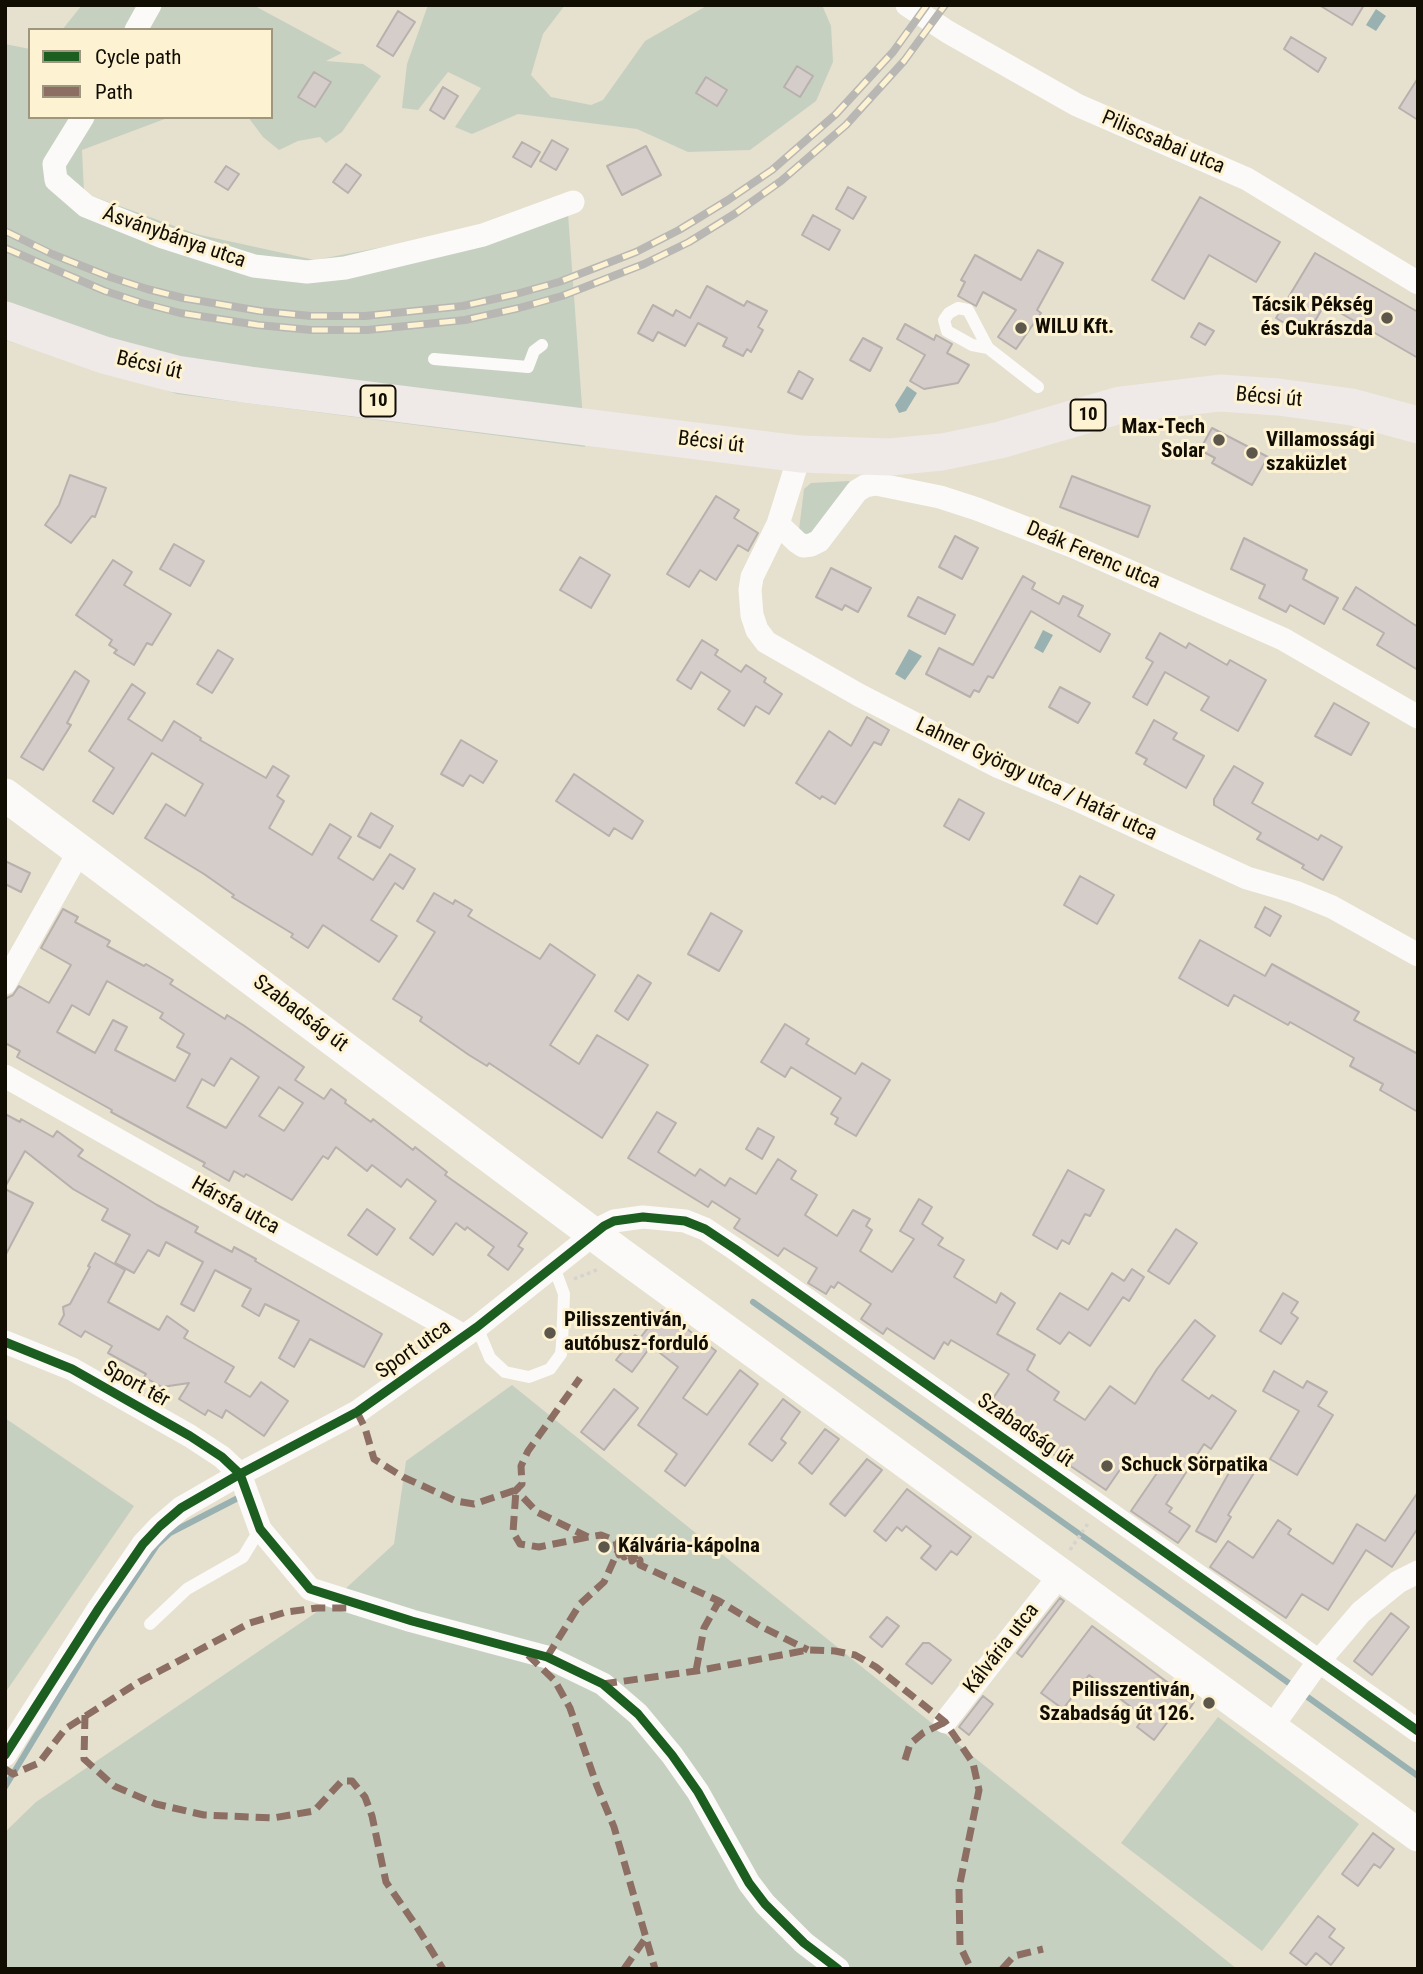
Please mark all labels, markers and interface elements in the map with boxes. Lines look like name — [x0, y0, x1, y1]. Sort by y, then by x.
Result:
legend — [28, 28, 273, 119]
text: Cycle path — [95, 45, 181, 69]
text: Path — [95, 80, 133, 104]
street label: Piliscsabai utca — [1098, 106, 1228, 180]
street label: Ásványbánya utca — [99, 202, 249, 274]
place label: Tácsik Pékség és Cukrászda — [1252, 293, 1373, 343]
marker: Tácsik Pékség és Cukrászda — [1379, 310, 1395, 326]
place label: WILU Kft. — [1035, 315, 1114, 341]
marker: WILU Kft. — [1013, 320, 1029, 336]
street label: Bécsi út — [114, 346, 184, 386]
street label: Bécsi út — [1235, 383, 1303, 413]
road number: 10 — [360, 386, 396, 416]
road number: 10 — [1070, 400, 1106, 430]
place label: Max-Tech Solar — [1122, 415, 1205, 465]
street label: Bécsi út — [676, 426, 746, 460]
place label: Villamossági szaküzlet — [1266, 428, 1375, 478]
marker: Max-Tech Solar — [1211, 432, 1227, 448]
marker: Villamossági szaküzlet — [1244, 445, 1260, 461]
street label: Deák Ferenc utca — [1022, 517, 1164, 595]
street label: Lahner György utca / Határ utca — [911, 713, 1161, 847]
street label: Szabadság út — [248, 970, 352, 1058]
street label: Hársfa utca — [187, 1172, 283, 1240]
place label: Pilisszentiván, autóbusz-forduló — [564, 1308, 709, 1358]
street label: Sport utca — [372, 1315, 456, 1385]
marker: Pilisszentiván, autóbusz-forduló — [542, 1325, 558, 1341]
street label: Sport tér — [98, 1356, 174, 1414]
street label: Szabadság út — [972, 1389, 1078, 1473]
place label: Schuck Sörpatika — [1121, 1453, 1268, 1479]
marker: Schuck Sörpatika — [1099, 1458, 1115, 1474]
place label: Kálvária-kápolna — [618, 1534, 760, 1560]
marker: Kálvária-kápolna — [596, 1539, 612, 1555]
street label: Kálvária utca — [959, 1599, 1045, 1699]
place label: Pilisszentiván, Szabadság út 126. — [1039, 1678, 1195, 1728]
marker: Pilisszentiván, Szabadság út 126. — [1201, 1695, 1217, 1711]

